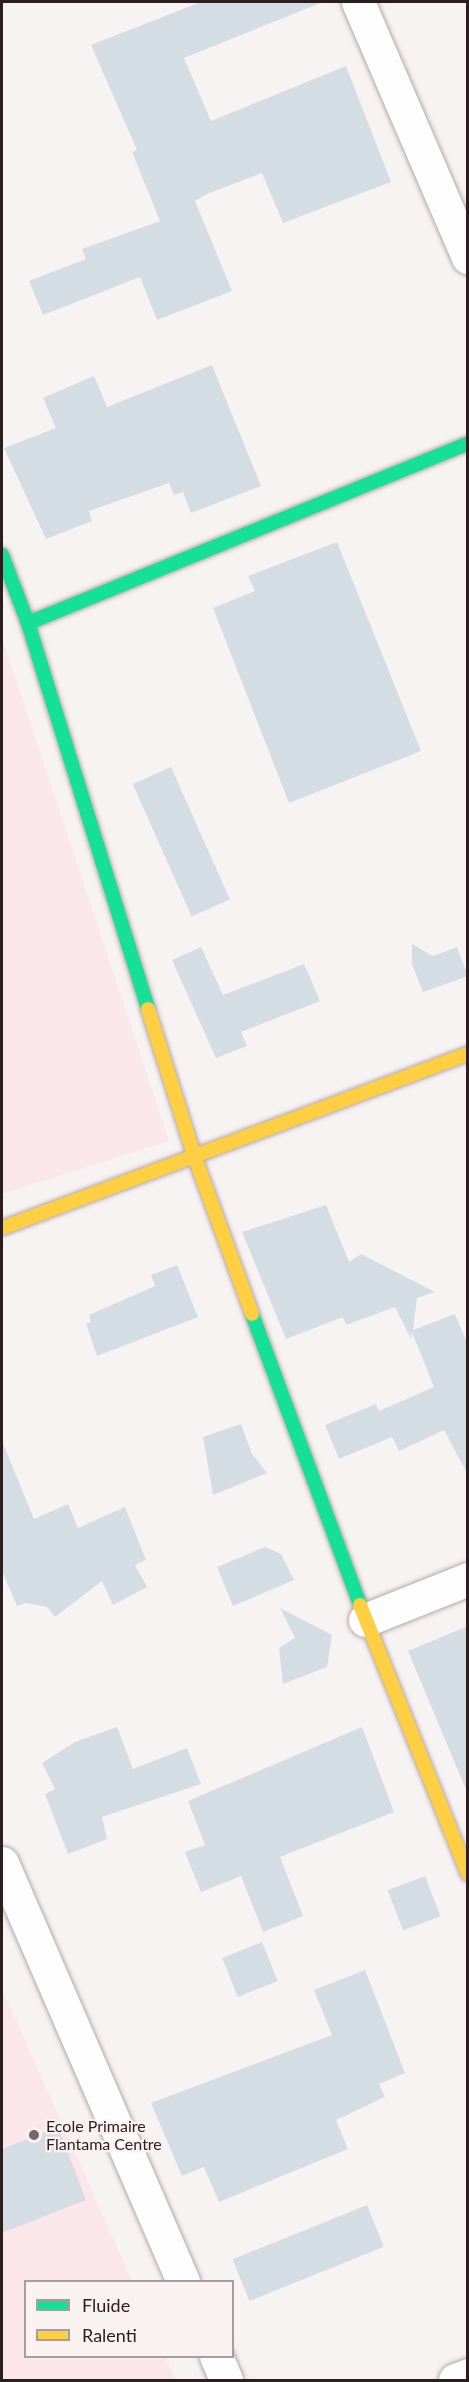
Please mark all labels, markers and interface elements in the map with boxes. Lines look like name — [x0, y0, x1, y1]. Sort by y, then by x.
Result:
place label: Ecole Primaire Flantama Centre — [46, 2116, 162, 2154]
marker: Ecole Primaire Flantama Centre — [27, 2128, 41, 2142]
legend — [24, 2280, 234, 2358]
text: Fluide — [82, 2294, 130, 2316]
text: Ralenti — [82, 2324, 137, 2346]

